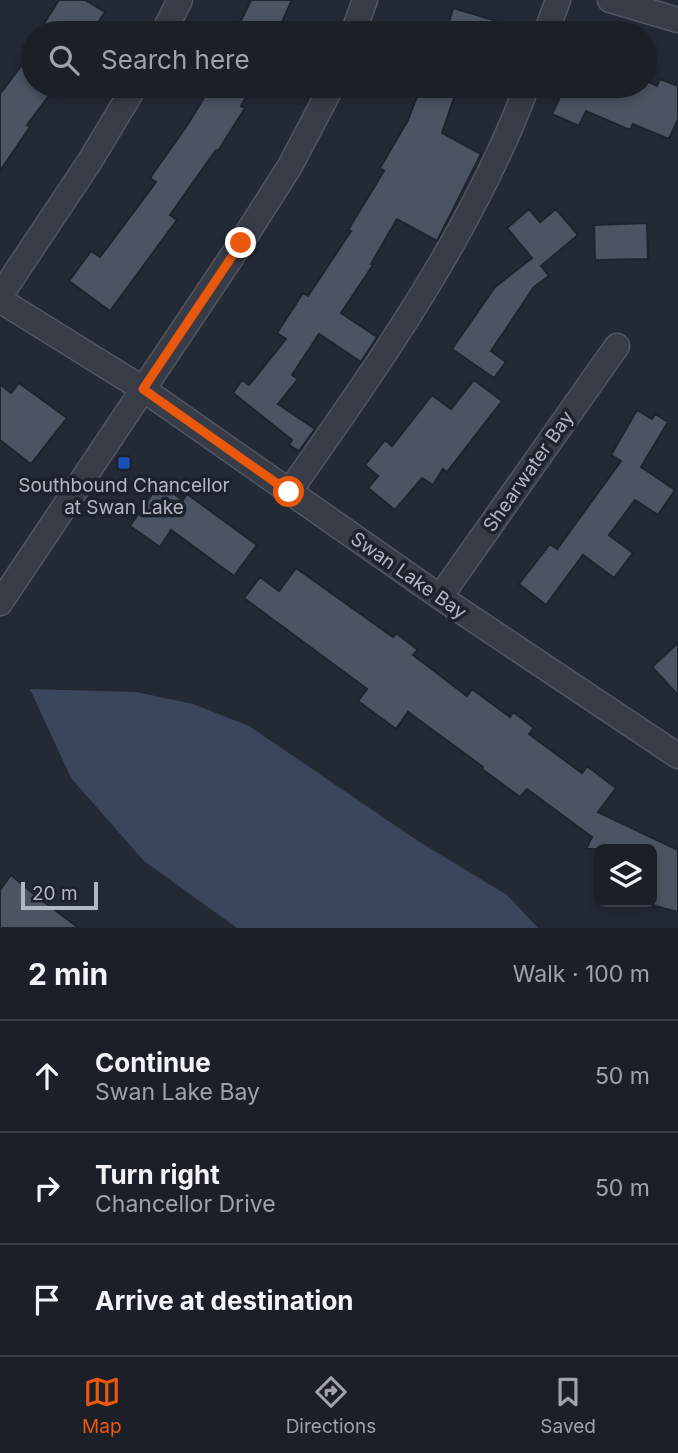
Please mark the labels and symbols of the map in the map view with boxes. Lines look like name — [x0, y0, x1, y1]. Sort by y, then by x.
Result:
route end — [225, 227, 256, 258]
street label: Shearwater Bay — [478, 406, 579, 536]
marker: Southbound Chancellor at Swan Lake — [116, 455, 132, 471]
place label: Southbound Chancellor at Swan Lake — [18, 474, 230, 519]
route start — [273, 476, 304, 507]
street label: Swan Lake Bay — [346, 527, 471, 624]
scale bar — [21, 879, 98, 911]

